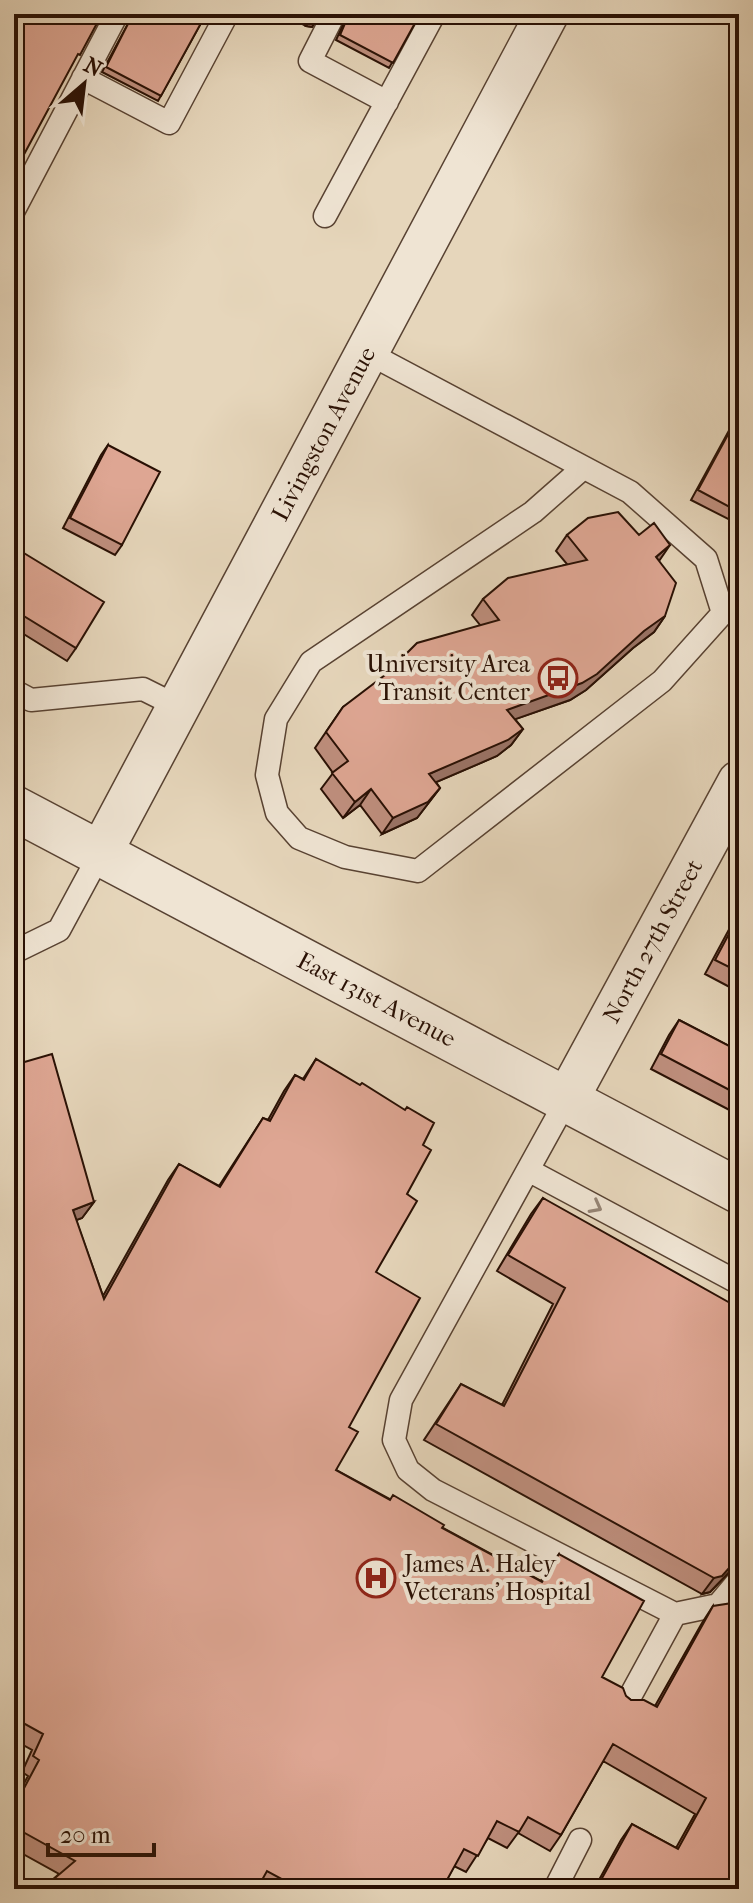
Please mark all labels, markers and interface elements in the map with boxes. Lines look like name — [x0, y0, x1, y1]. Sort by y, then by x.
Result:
north arrow — [44, 44, 124, 124]
text: N — [79, 52, 107, 83]
street label: Livingston Avenue — [266, 342, 381, 526]
place label: University Area Transit Center — [366, 650, 531, 706]
bus stop icon: University Area Transit Center — [537, 657, 579, 699]
street label: North 27th Street — [597, 854, 709, 1028]
street label: East 131st Avenue — [292, 946, 461, 1053]
one-way arrow — [588, 1197, 602, 1213]
place label: James A. Haley Veterans' Hospital — [402, 1550, 591, 1606]
hospital icon: James A. Haley Veterans' Hospital — [355, 1557, 397, 1599]
scale bar — [48, 1807, 154, 1857]
text: 20 m — [60, 1821, 111, 1849]

